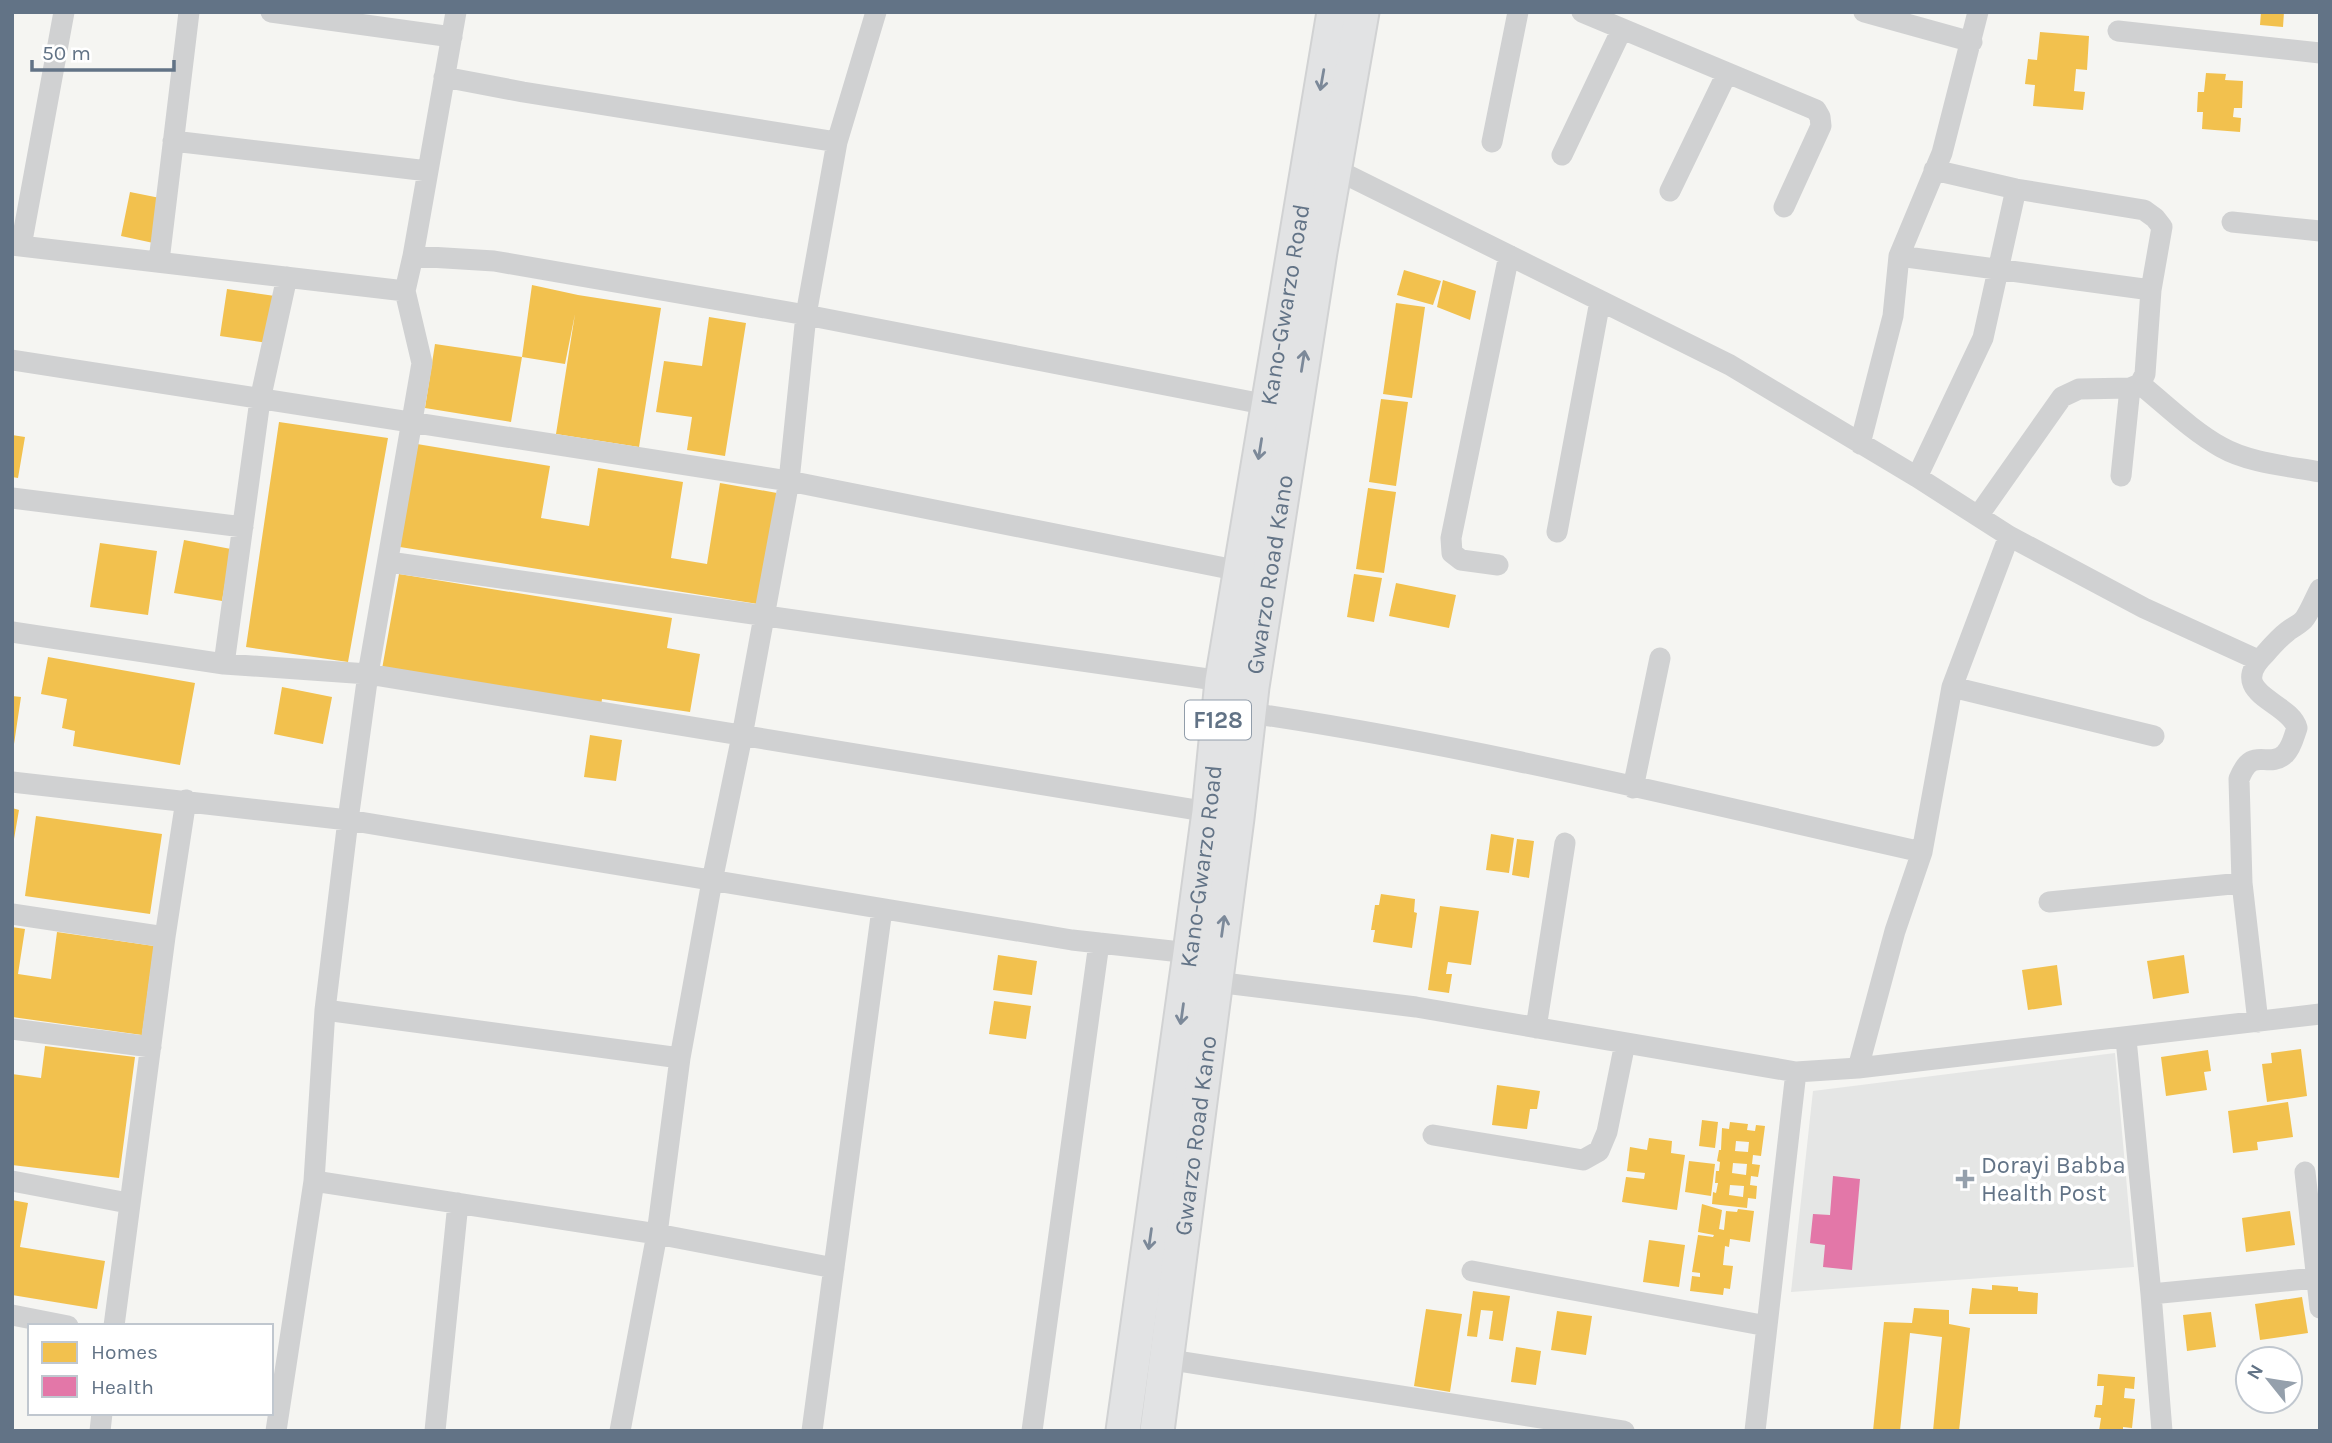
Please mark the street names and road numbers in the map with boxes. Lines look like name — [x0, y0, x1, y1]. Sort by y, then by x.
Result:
street label: Kano-Gwarzo Road — [1254, 202, 1316, 408]
street label: Gwarzo Road Kano — [1240, 473, 1299, 676]
road number: F128 — [1185, 700, 1251, 740]
street label: Kano-Gwarzo Road — [1174, 764, 1228, 969]
street label: Gwarzo Road Kano — [1169, 1034, 1222, 1237]

